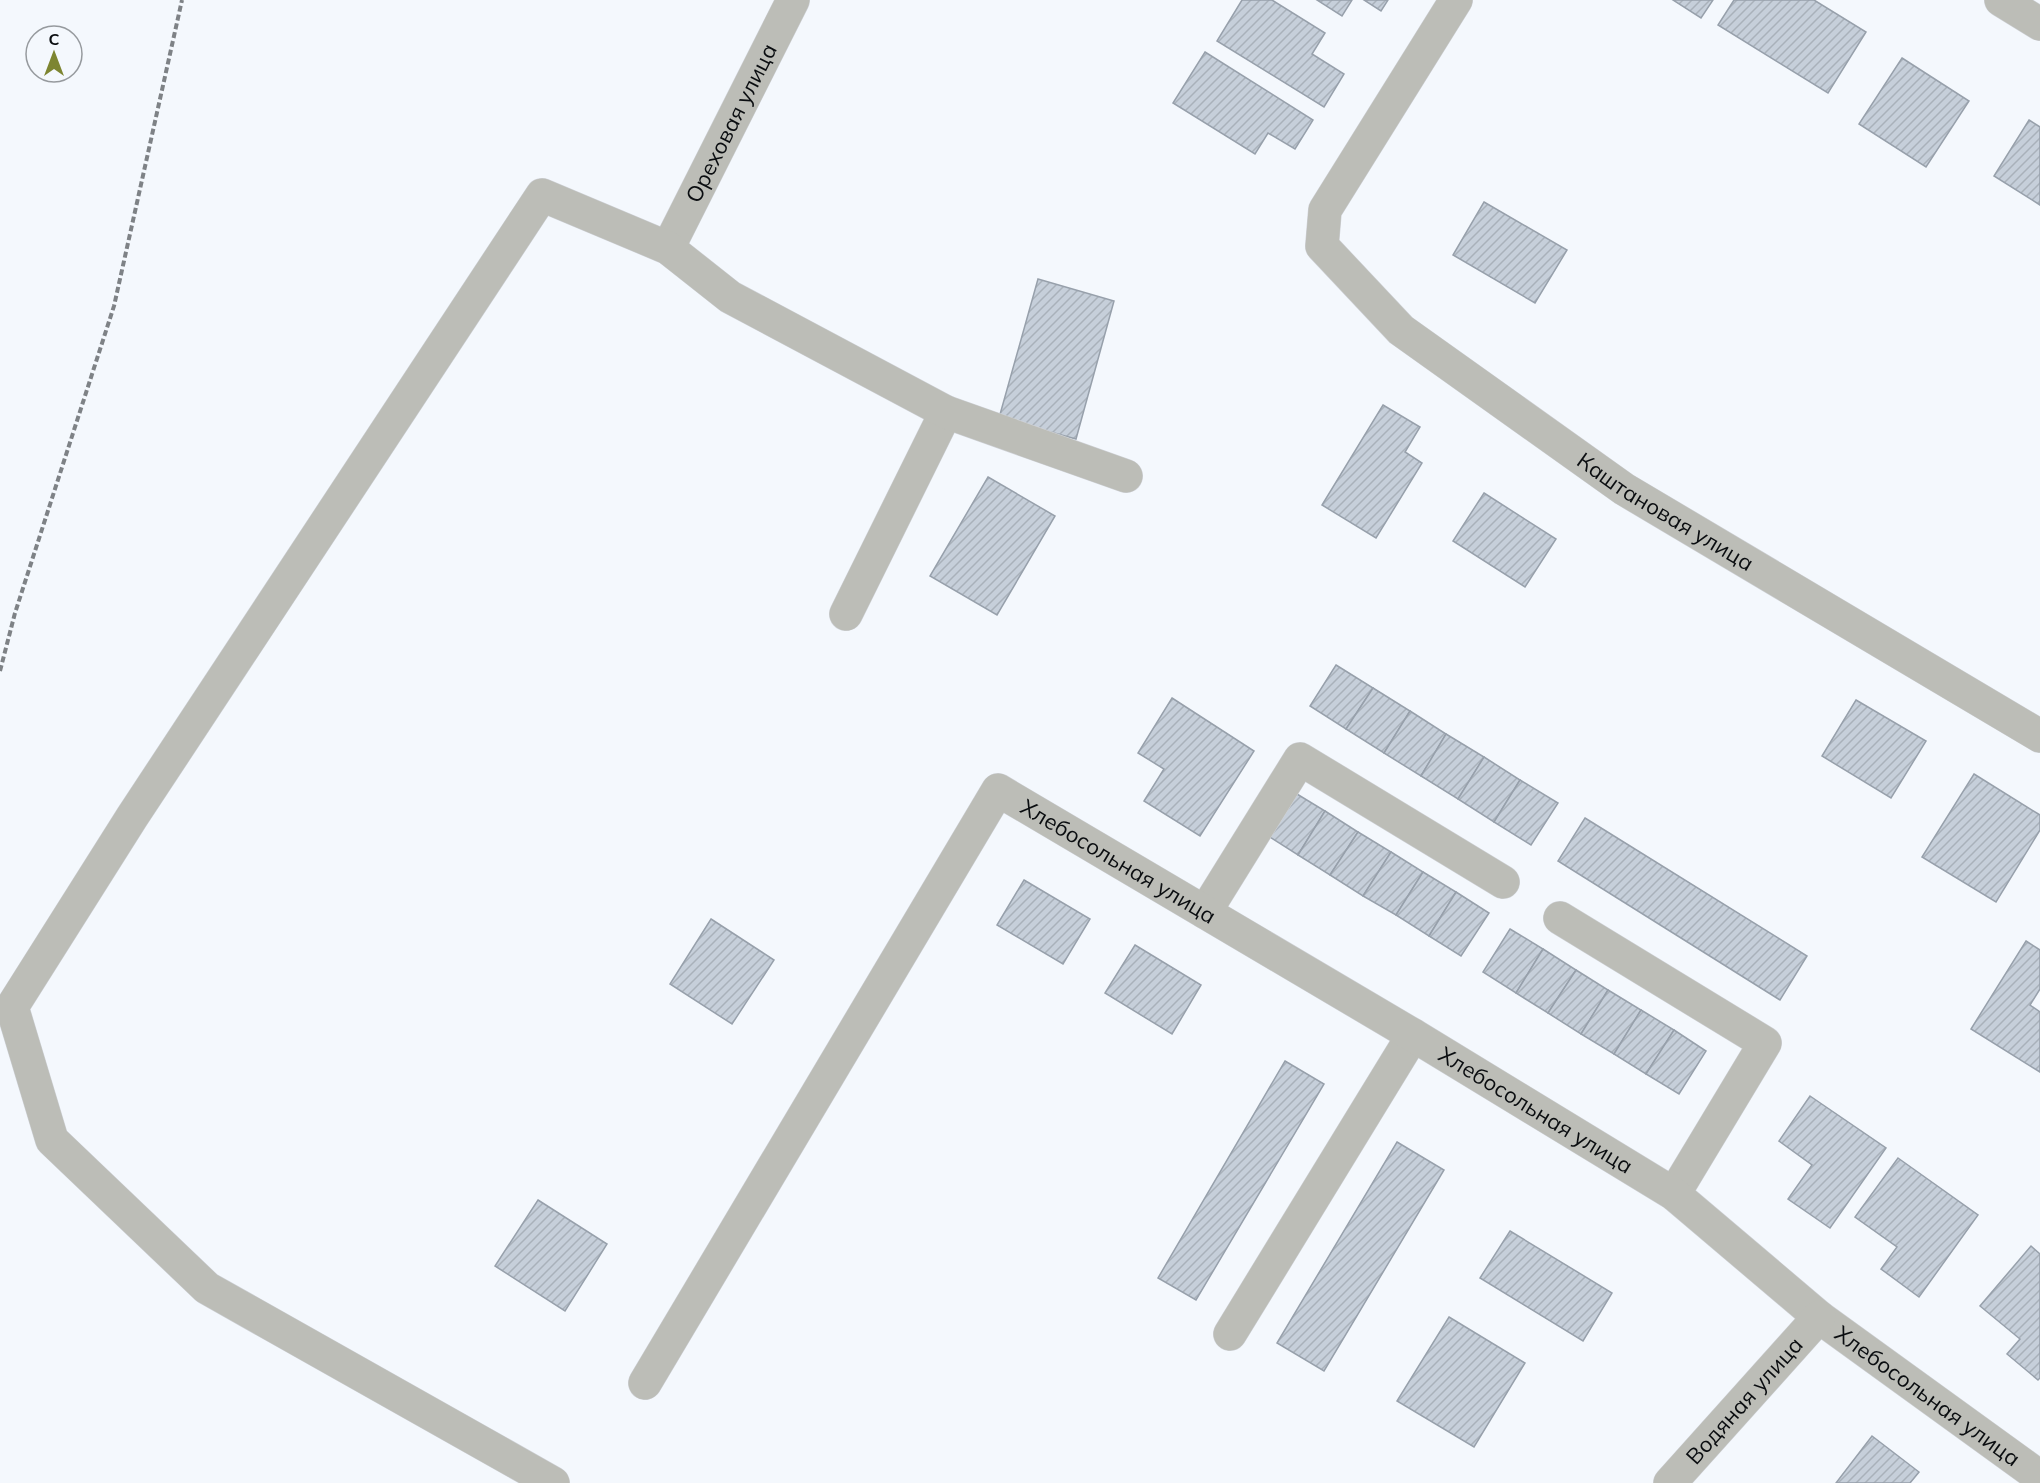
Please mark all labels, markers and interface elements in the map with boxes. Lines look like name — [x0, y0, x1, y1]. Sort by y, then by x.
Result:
north arrow — [24, 24, 84, 84]
text: С — [49, 29, 60, 49]
street label: Ореховая улица — [679, 39, 783, 207]
street label: Каштановая улица — [1572, 446, 1759, 577]
street label: Хлебосольная улица — [1016, 793, 1221, 930]
street label: Хлебосольная улица — [1434, 1040, 1638, 1180]
street label: Хлебосольная улица — [1829, 1319, 2026, 1472]
street label: Водяная улица — [1680, 1331, 1809, 1470]

